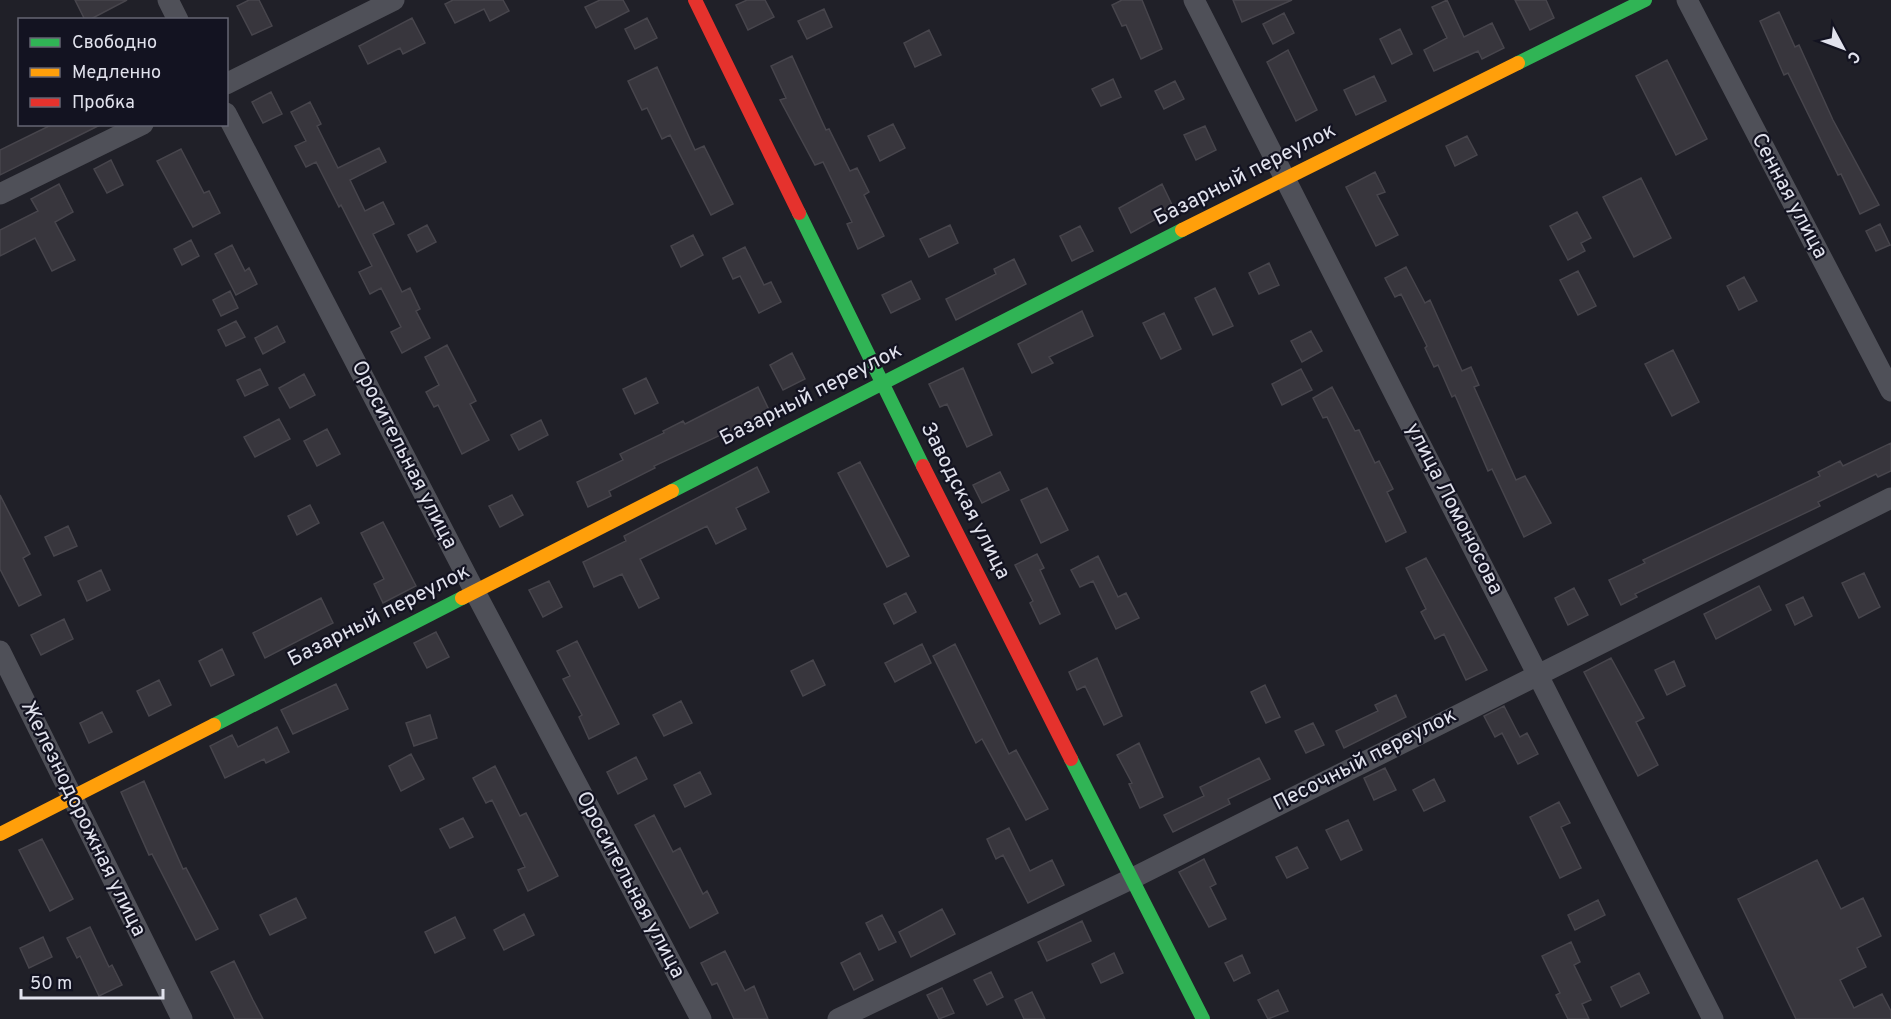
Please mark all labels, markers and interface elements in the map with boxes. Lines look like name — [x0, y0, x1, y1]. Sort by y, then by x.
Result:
legend — [18, 18, 228, 126]
north arrow — [1813, 18, 1873, 78]
text: Свободно — [72, 32, 157, 55]
text: С — [1842, 46, 1864, 67]
text: Медленно — [72, 62, 161, 85]
text: Пробка — [72, 92, 135, 115]
street label: Базарный переулок — [1149, 117, 1341, 233]
street label: Сенная улица — [1745, 129, 1833, 263]
street label: Базарный переулок — [715, 337, 907, 453]
street label: Оросительная улица — [345, 356, 463, 554]
street label: Заводская улица — [914, 418, 1016, 584]
street label: улица Ломоносова — [1399, 418, 1509, 600]
street label: Базарный переулок — [283, 558, 475, 674]
street label: Железнодорожная улица — [14, 697, 152, 941]
street label: Песочный переулок — [1269, 702, 1461, 818]
street label: Оросительная улица — [569, 787, 691, 983]
scale bar — [21, 962, 164, 1000]
text: 50 m — [30, 973, 72, 996]

